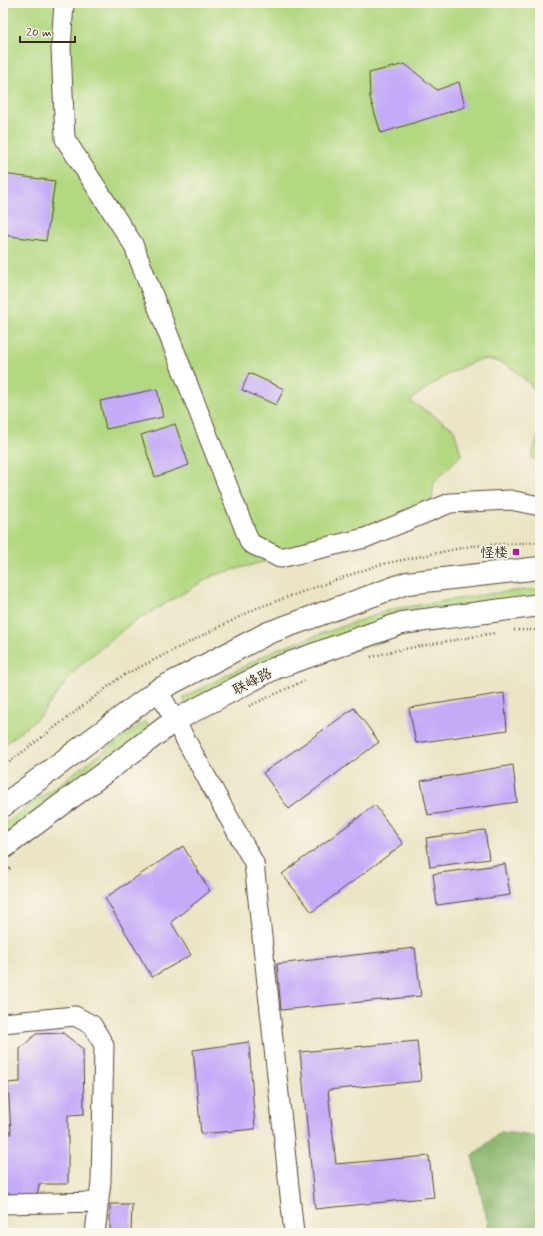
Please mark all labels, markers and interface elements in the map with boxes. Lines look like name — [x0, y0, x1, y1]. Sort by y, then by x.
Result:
scale bar — [20, 18, 75, 44]
text: 20 m — [26, 25, 52, 41]
place label: 怪楼 — [480, 544, 508, 562]
marker: 怪楼 — [511, 547, 521, 557]
street label: 联峰路 — [230, 664, 275, 699]

